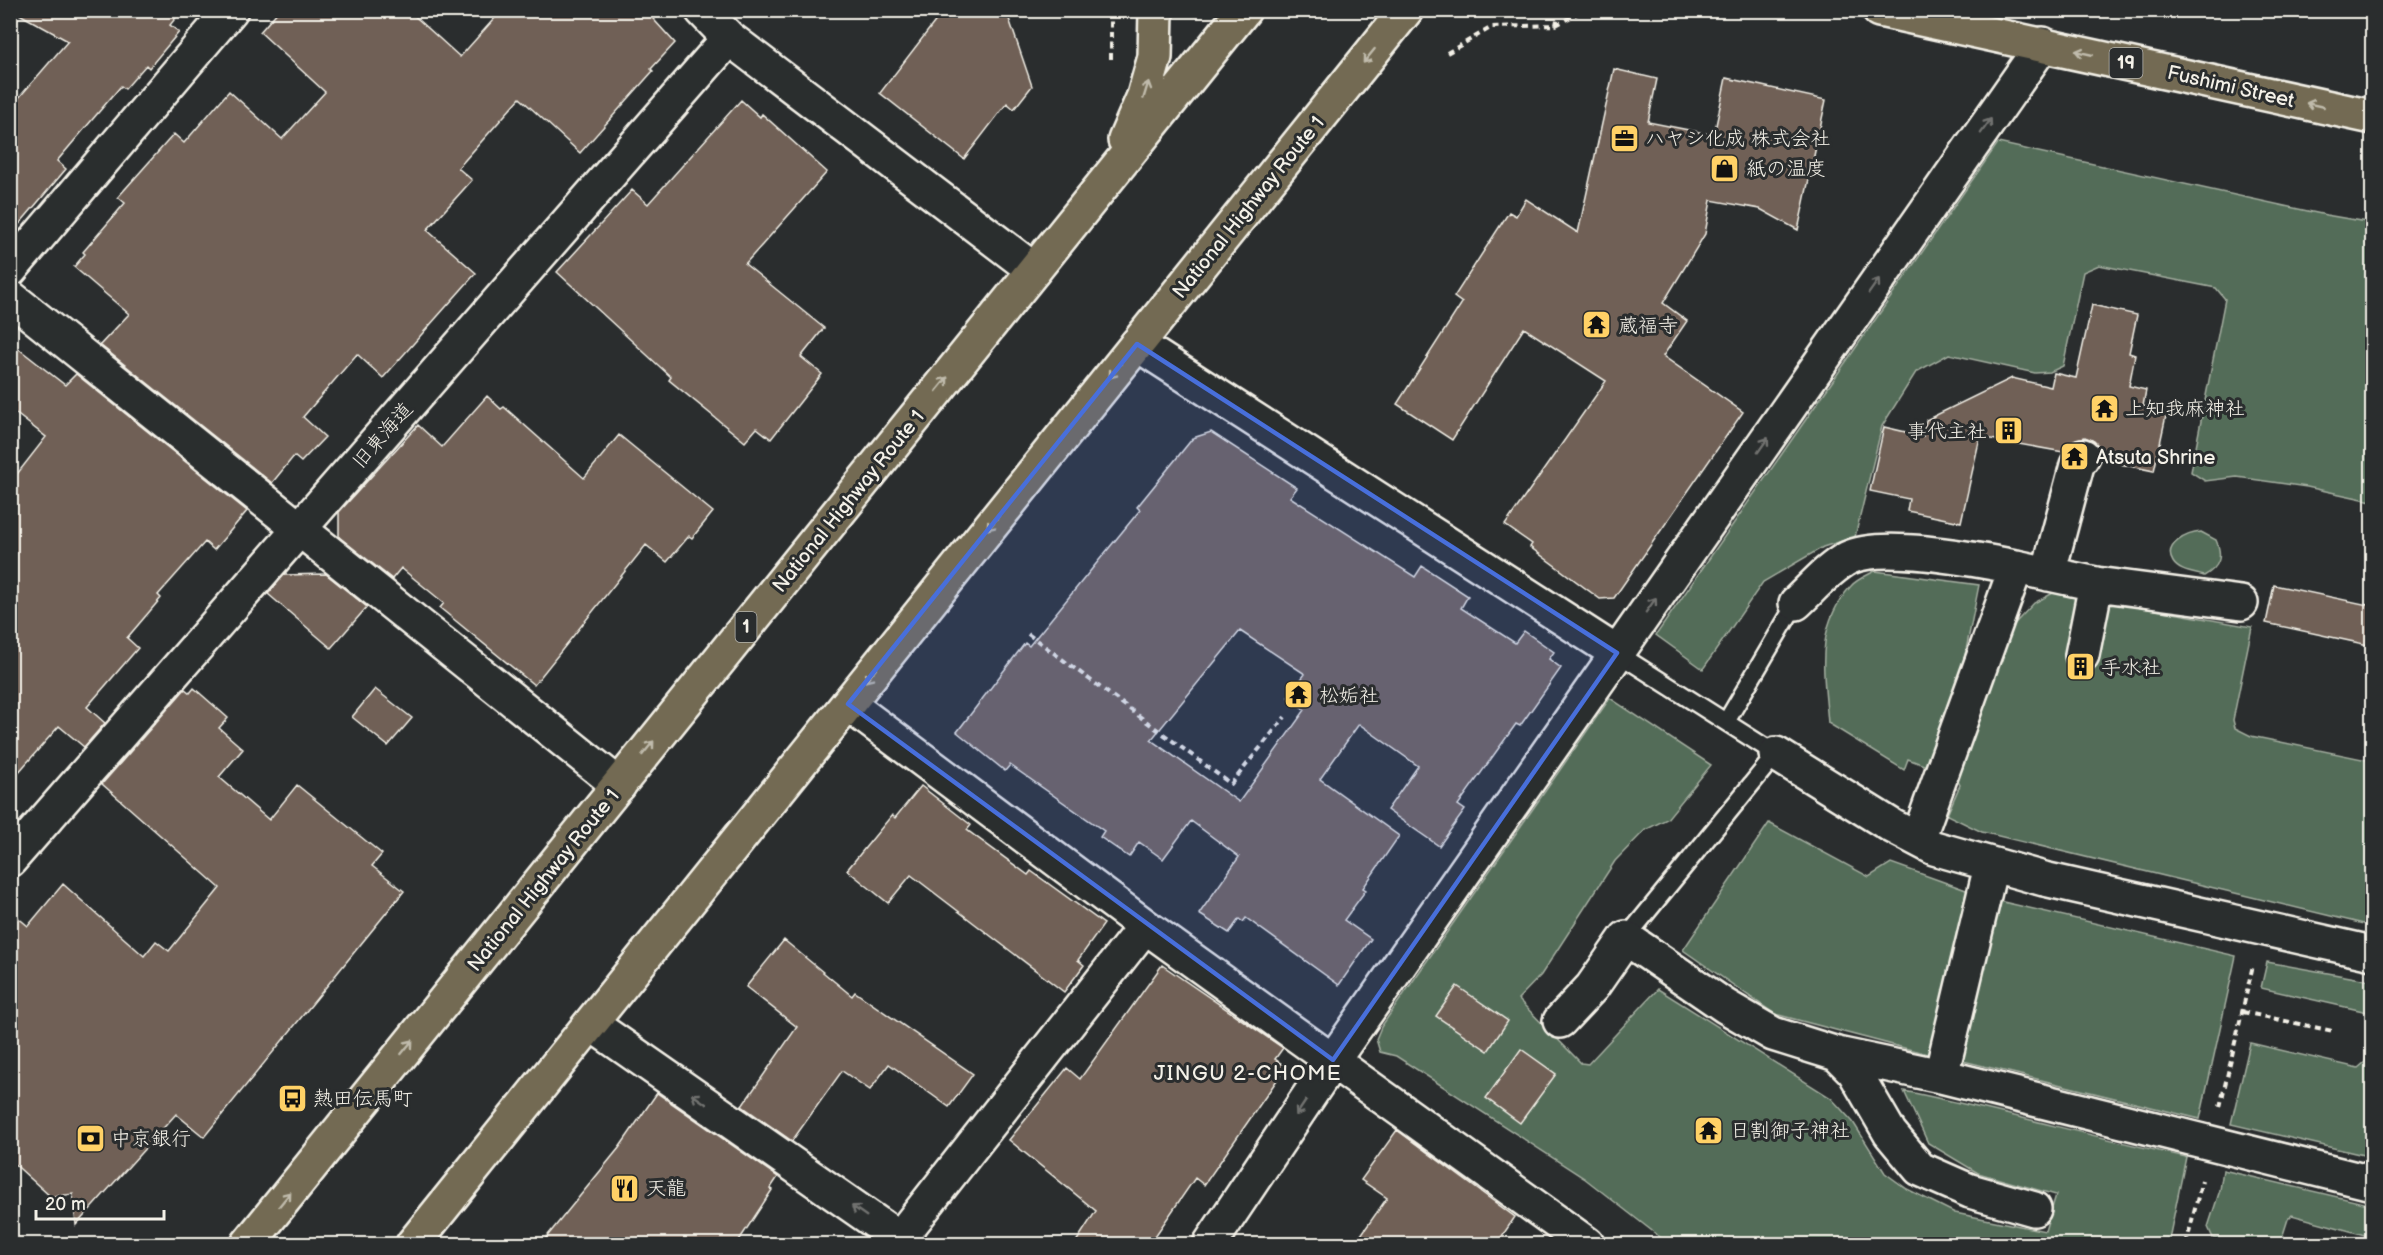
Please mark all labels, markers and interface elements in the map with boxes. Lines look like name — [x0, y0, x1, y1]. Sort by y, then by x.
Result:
one-way arrow — [2075, 47, 2094, 58]
one-way arrow — [1363, 48, 1376, 64]
road number: 19 — [2110, 48, 2142, 78]
street label: Fushimi Street — [2165, 61, 2297, 113]
one-way arrow — [1141, 81, 1152, 100]
one-way arrow — [2306, 98, 2325, 110]
street label: National Highway Route 1 — [1168, 112, 1330, 304]
one-way arrow — [1980, 118, 1992, 134]
office icon: ハヤシ化成 株式会社 — [1608, 122, 1640, 154]
place label: ハヤシ化成 株式会社 — [1645, 127, 1830, 151]
shop icon: 紙の温度 — [1709, 152, 1741, 184]
place label: 紙の温度 — [1746, 157, 1826, 181]
one-way arrow — [1868, 278, 1880, 294]
temple icon: 蔵福寺 — [1581, 309, 1613, 341]
place label: 蔵福寺 — [1618, 314, 1678, 338]
one-way arrow — [1109, 363, 1122, 379]
one-way arrow — [936, 376, 949, 392]
temple icon: 上知我麻神社 — [2088, 392, 2120, 424]
place label: 上知我麻神社 — [2125, 397, 2245, 421]
street label: 旧東海道 — [347, 398, 418, 474]
street label: National Highway Route 1 — [768, 406, 930, 598]
building icon: 事代主社 — [1992, 415, 2024, 447]
place label: 事代主社 — [1907, 420, 1987, 444]
one-way arrow — [1757, 438, 1769, 454]
temple icon: Atsuta Shrine — [2059, 441, 2091, 473]
place label: Atsuta Shrine — [2096, 446, 2215, 470]
one-way arrow — [987, 515, 1000, 531]
one-way arrow — [1645, 597, 1657, 614]
road number: 1 — [736, 612, 756, 642]
building icon: 手水社 — [2064, 651, 2096, 683]
place label: 手水社 — [2101, 656, 2161, 680]
one-way arrow — [864, 667, 877, 683]
temple icon: 松姤社 — [1282, 679, 1314, 711]
place label: 松姤社 — [1319, 684, 1379, 708]
one-way arrow — [642, 740, 655, 756]
street label: National Highway Route 1 — [463, 785, 625, 977]
one-way arrow — [401, 1039, 414, 1055]
district label: JINGU 2-CHOME — [1154, 1061, 1342, 1086]
bus stop icon: 熱田伝馬町 — [276, 1082, 308, 1114]
place label: 熱田伝馬町 — [313, 1087, 413, 1111]
one-way arrow — [691, 1093, 708, 1105]
one-way arrow — [1294, 1100, 1307, 1117]
temple icon: 日割御子神社 — [1693, 1114, 1725, 1146]
place label: 日割御子神社 — [1730, 1119, 1850, 1143]
bank icon: 中京銀行 — [74, 1122, 106, 1154]
place label: 中京銀行 — [111, 1127, 191, 1151]
restaurant icon: 天龍 — [609, 1172, 641, 1204]
place label: 天龍 — [646, 1177, 686, 1201]
scale bar — [36, 1183, 164, 1221]
one-way arrow — [278, 1192, 292, 1207]
text: 20 m — [45, 1194, 86, 1215]
one-way arrow — [851, 1205, 867, 1217]

